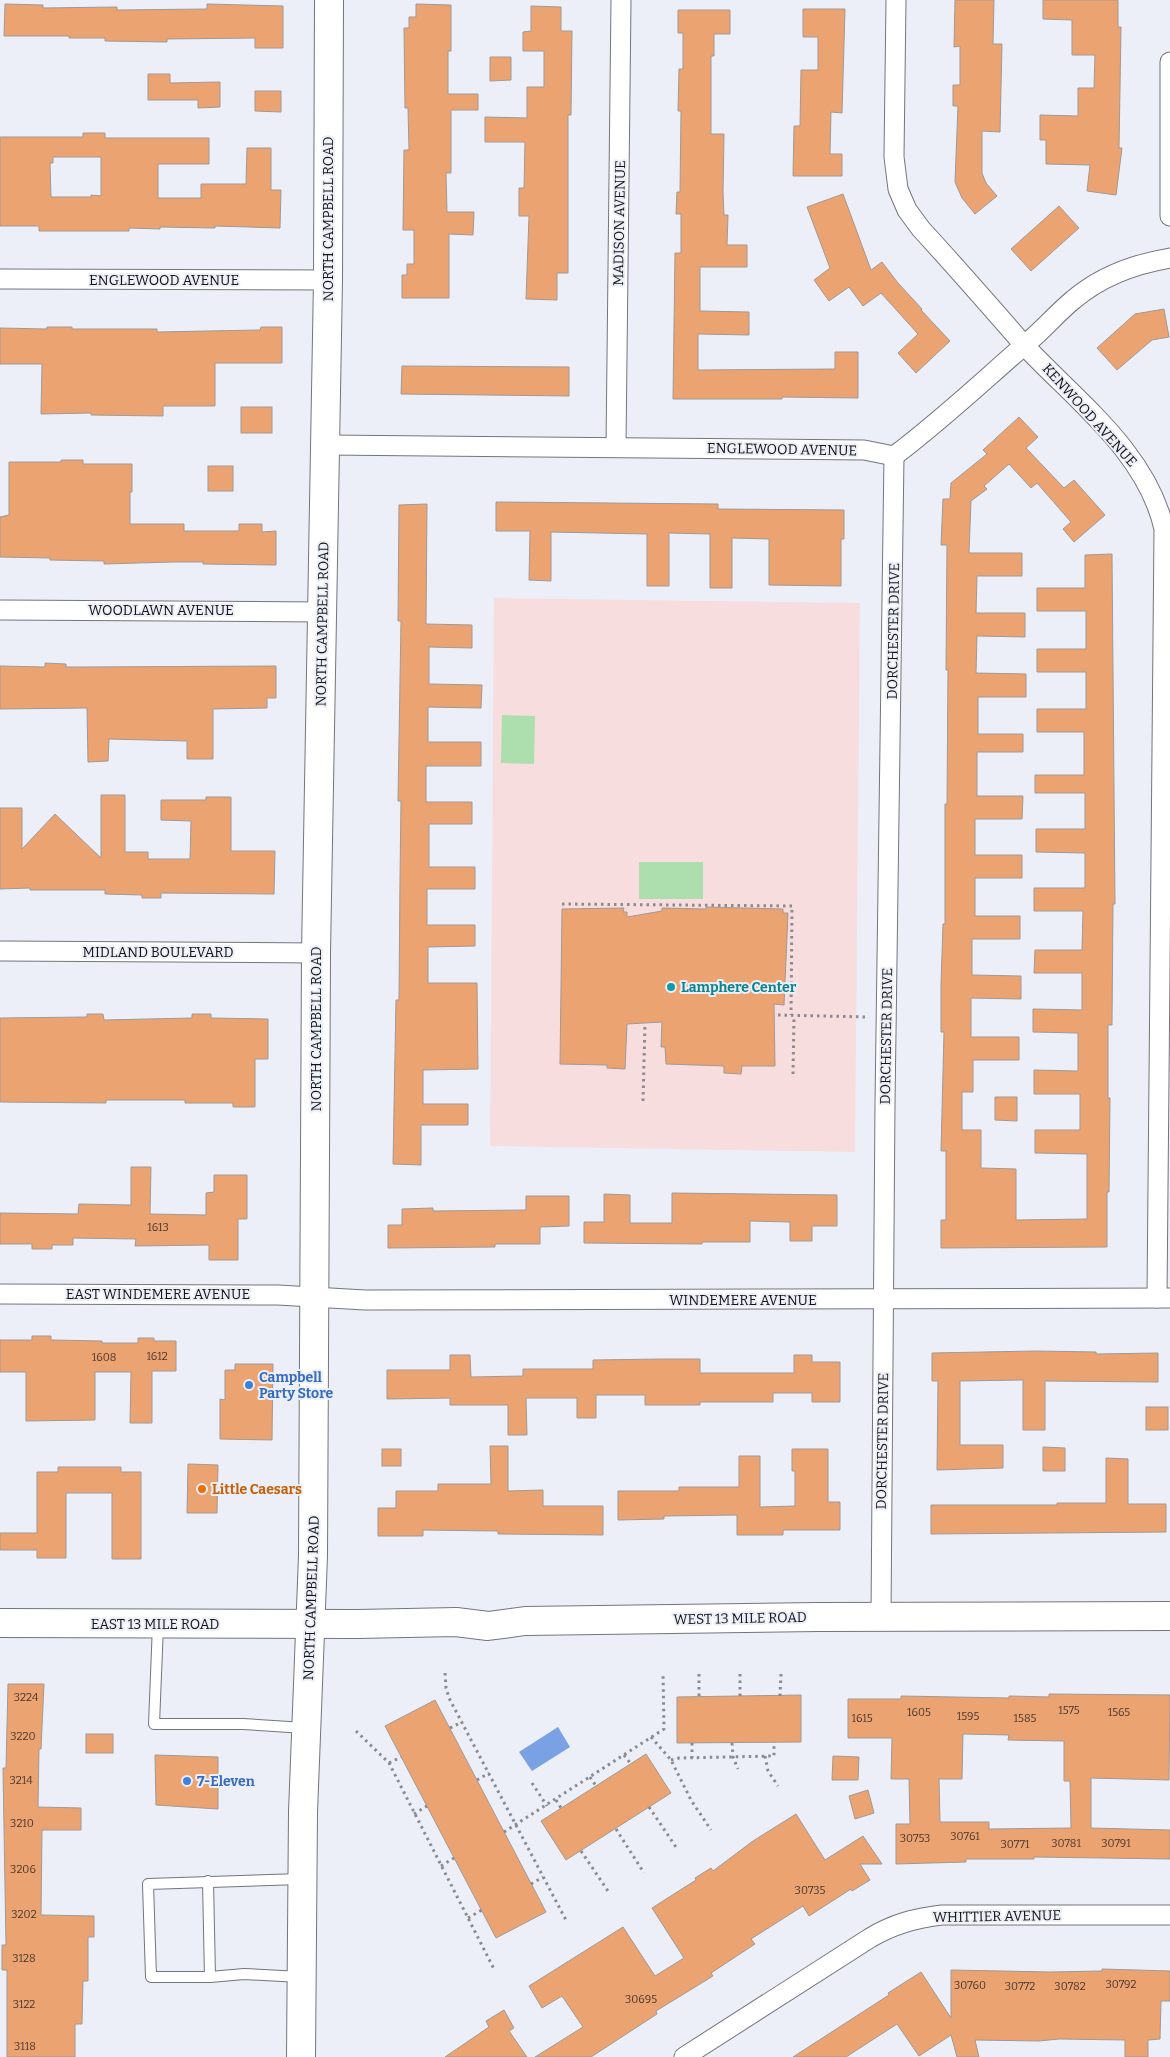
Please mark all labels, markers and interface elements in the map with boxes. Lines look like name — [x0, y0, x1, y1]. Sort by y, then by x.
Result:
street label: NORTH CAMPBELL ROAD — [320, 137, 337, 301]
street label: MADISON AVENUE — [610, 160, 629, 286]
street label: ENGLEWOOD AVENUE — [89, 272, 239, 289]
street label: KENWOOD AVENUE — [1039, 360, 1140, 470]
street label: ENGLEWOOD AVENUE — [707, 440, 857, 459]
street label: NORTH CAMPBELL ROAD — [313, 541, 332, 707]
street label: DORCHESTER DRIVE — [884, 562, 903, 700]
street label: WOODLAWN AVENUE — [88, 602, 234, 619]
street label: MIDLAND BOULEVARD — [82, 944, 234, 961]
street label: NORTH CAMPBELL ROAD — [308, 947, 325, 1111]
street label: DORCHESTER DRIVE — [877, 967, 896, 1105]
place label: Lamphere Center — [681, 979, 797, 996]
marker: Lamphere Center — [665, 981, 677, 993]
house number: 1613 — [147, 1221, 169, 1234]
street label: EAST WINDEMERE AVENUE — [66, 1286, 250, 1303]
street label: WINDEMERE AVENUE — [669, 1292, 817, 1309]
house number: 1612 — [146, 1350, 168, 1363]
house number: 1608 — [92, 1351, 116, 1364]
place label: Campbell Party Store — [259, 1369, 333, 1402]
street label: DORCHESTER DRIVE — [873, 1372, 892, 1510]
marker: Campbell Party Store — [243, 1379, 255, 1391]
place label: Little Caesars — [212, 1481, 302, 1498]
marker: Little Caesars — [196, 1483, 208, 1495]
street label: NORTH CAMPBELL ROAD — [300, 1515, 323, 1681]
street label: WEST 13 MILE ROAD — [673, 1609, 807, 1628]
street label: EAST 13 MILE ROAD — [91, 1616, 219, 1633]
house number: 3224 — [14, 1691, 39, 1704]
house number: 1575 — [1058, 1704, 1080, 1717]
house number: 1605 — [907, 1706, 931, 1719]
house number: 1565 — [1108, 1706, 1130, 1719]
house number: 1595 — [957, 1710, 979, 1723]
house number: 1615 — [851, 1712, 873, 1725]
house number: 1585 — [1014, 1712, 1037, 1725]
house number: 3220 — [10, 1730, 36, 1743]
place label: 7-Eleven — [197, 1773, 255, 1790]
house number: 3214 — [9, 1774, 33, 1787]
marker: 7-Eleven — [181, 1775, 193, 1787]
house number: 3210 — [10, 1817, 34, 1830]
house number: 30761 — [950, 1830, 980, 1843]
house number: 30753 — [900, 1832, 930, 1845]
house number: 30781 — [1051, 1837, 1081, 1850]
house number: 30791 — [1101, 1837, 1131, 1850]
house number: 30771 — [1001, 1838, 1030, 1851]
house number: 3206 — [10, 1863, 36, 1876]
house number: 30735 — [795, 1884, 826, 1897]
street label: WHITTIER AVENUE — [933, 1907, 1061, 1926]
house number: 3202 — [11, 1908, 37, 1921]
house number: 3128 — [12, 1952, 36, 1965]
house number: 30792 — [1105, 1978, 1137, 1991]
house number: 30760 — [954, 1979, 986, 1992]
house number: 30772 — [1005, 1980, 1035, 1993]
house number: 30782 — [1054, 1980, 1086, 1993]
house number: 30695 — [625, 1993, 657, 2006]
house number: 3122 — [13, 1998, 35, 2011]
house number: 3118 — [14, 2040, 36, 2053]

